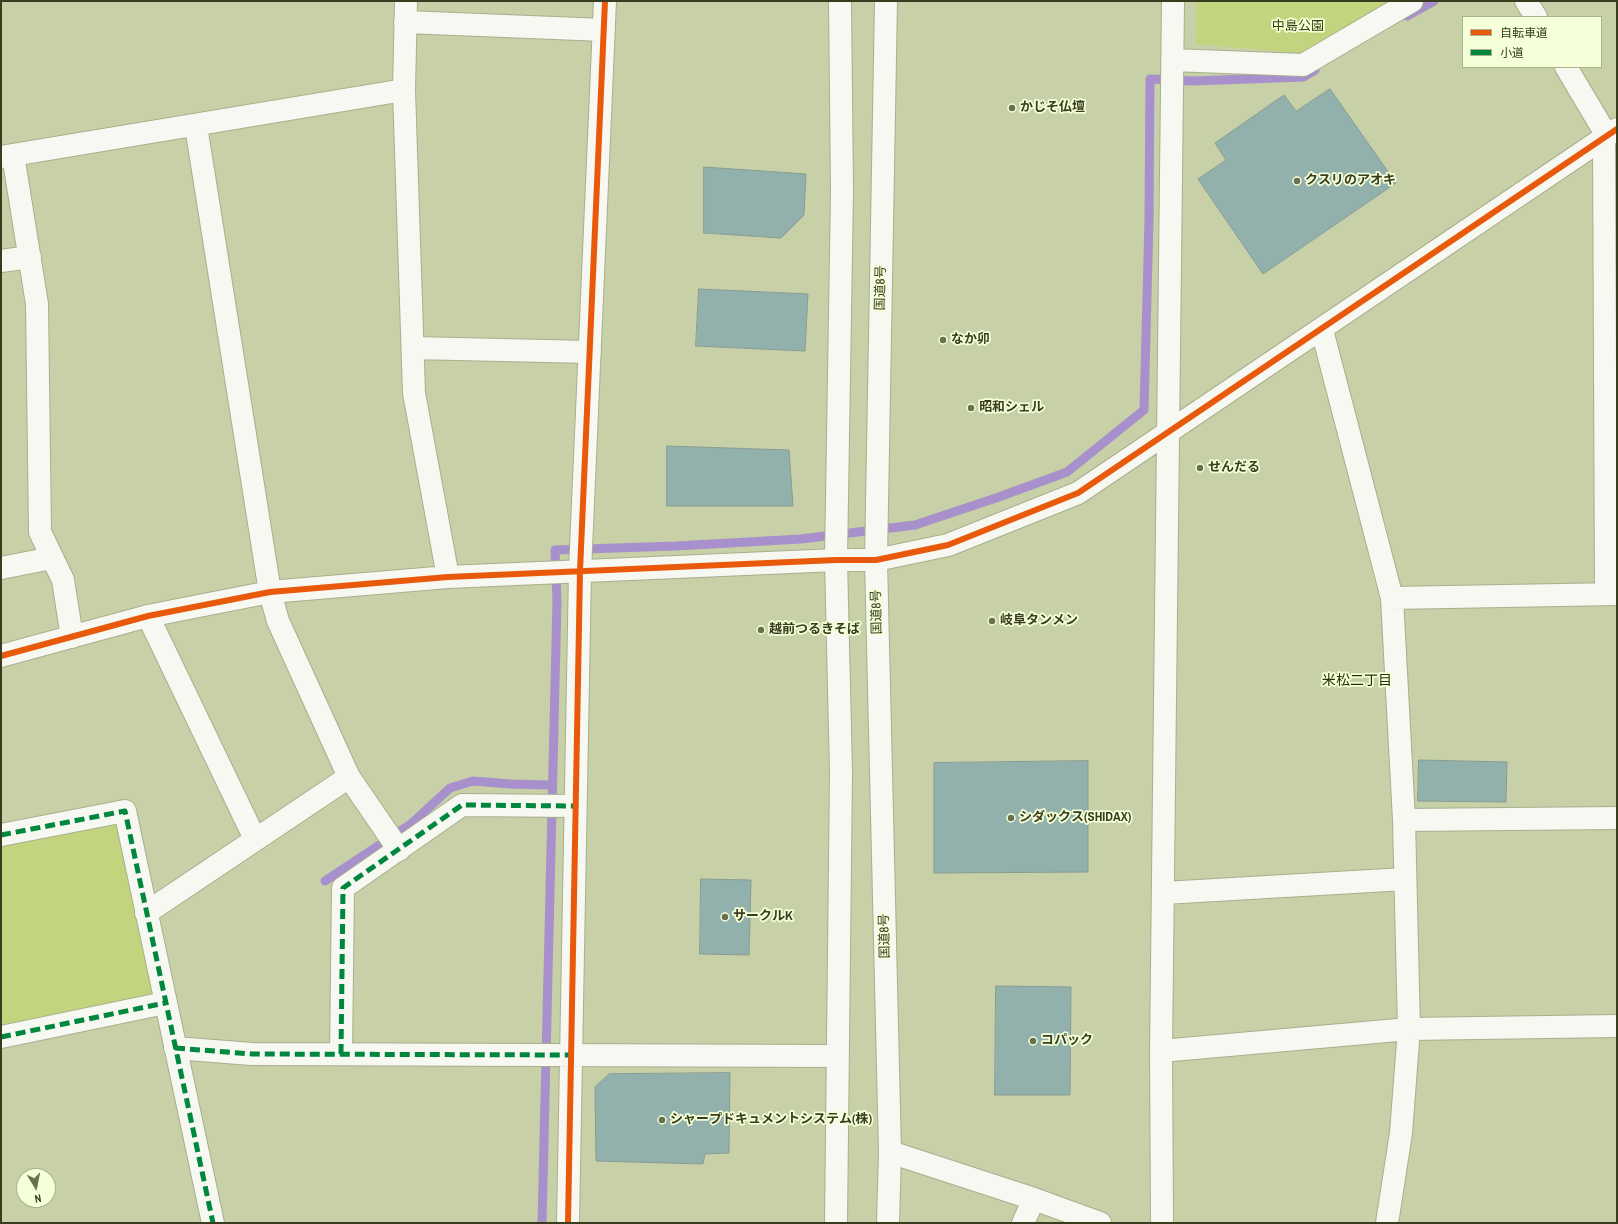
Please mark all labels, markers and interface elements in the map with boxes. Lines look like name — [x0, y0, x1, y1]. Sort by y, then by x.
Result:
legend — [1462, 16, 1602, 68]
park label: 中島公園 — [1272, 19, 1324, 35]
text: 自転車道 — [1500, 25, 1548, 41]
text: 小道 — [1500, 45, 1524, 61]
place label: かじそ仏壇 — [1020, 100, 1085, 116]
marker: かじそ仏壇 — [1007, 103, 1017, 113]
place label: クスリのアオキ — [1305, 173, 1396, 189]
marker: クスリのアオキ — [1292, 176, 1302, 186]
street label: 国道8号 — [873, 265, 889, 311]
place label: なか卯 — [951, 332, 990, 348]
marker: なか卯 — [938, 335, 948, 345]
place label: 昭和シェル — [979, 400, 1044, 416]
marker: 昭和シェル — [966, 403, 976, 413]
place label: せんだる — [1208, 460, 1260, 476]
marker: せんだる — [1195, 463, 1205, 473]
street label: 国道8号 — [869, 589, 885, 635]
place label: 岐阜タンメン — [1000, 613, 1078, 629]
marker: 岐阜タンメン — [987, 616, 997, 626]
place label: 越前つるきそば — [769, 622, 860, 638]
marker: 越前つるきそば — [756, 625, 766, 635]
district label: 米松二丁目 — [1322, 673, 1392, 689]
place label: シダックス(SHIDAX) — [1019, 810, 1131, 826]
marker: シダックス(SHIDAX) — [1006, 813, 1016, 823]
place label: サークルK — [733, 909, 793, 925]
marker: サークルK — [720, 912, 730, 922]
street label: 国道8号 — [877, 913, 893, 959]
place label: コパック — [1041, 1033, 1093, 1049]
marker: コパック — [1028, 1036, 1038, 1046]
place label: シャープドキュメントシステム(株) — [670, 1112, 872, 1128]
marker: シャープドキュメントシステム(株) — [657, 1115, 667, 1125]
north arrow — [16, 1168, 56, 1208]
text: N — [33, 1191, 42, 1206]

